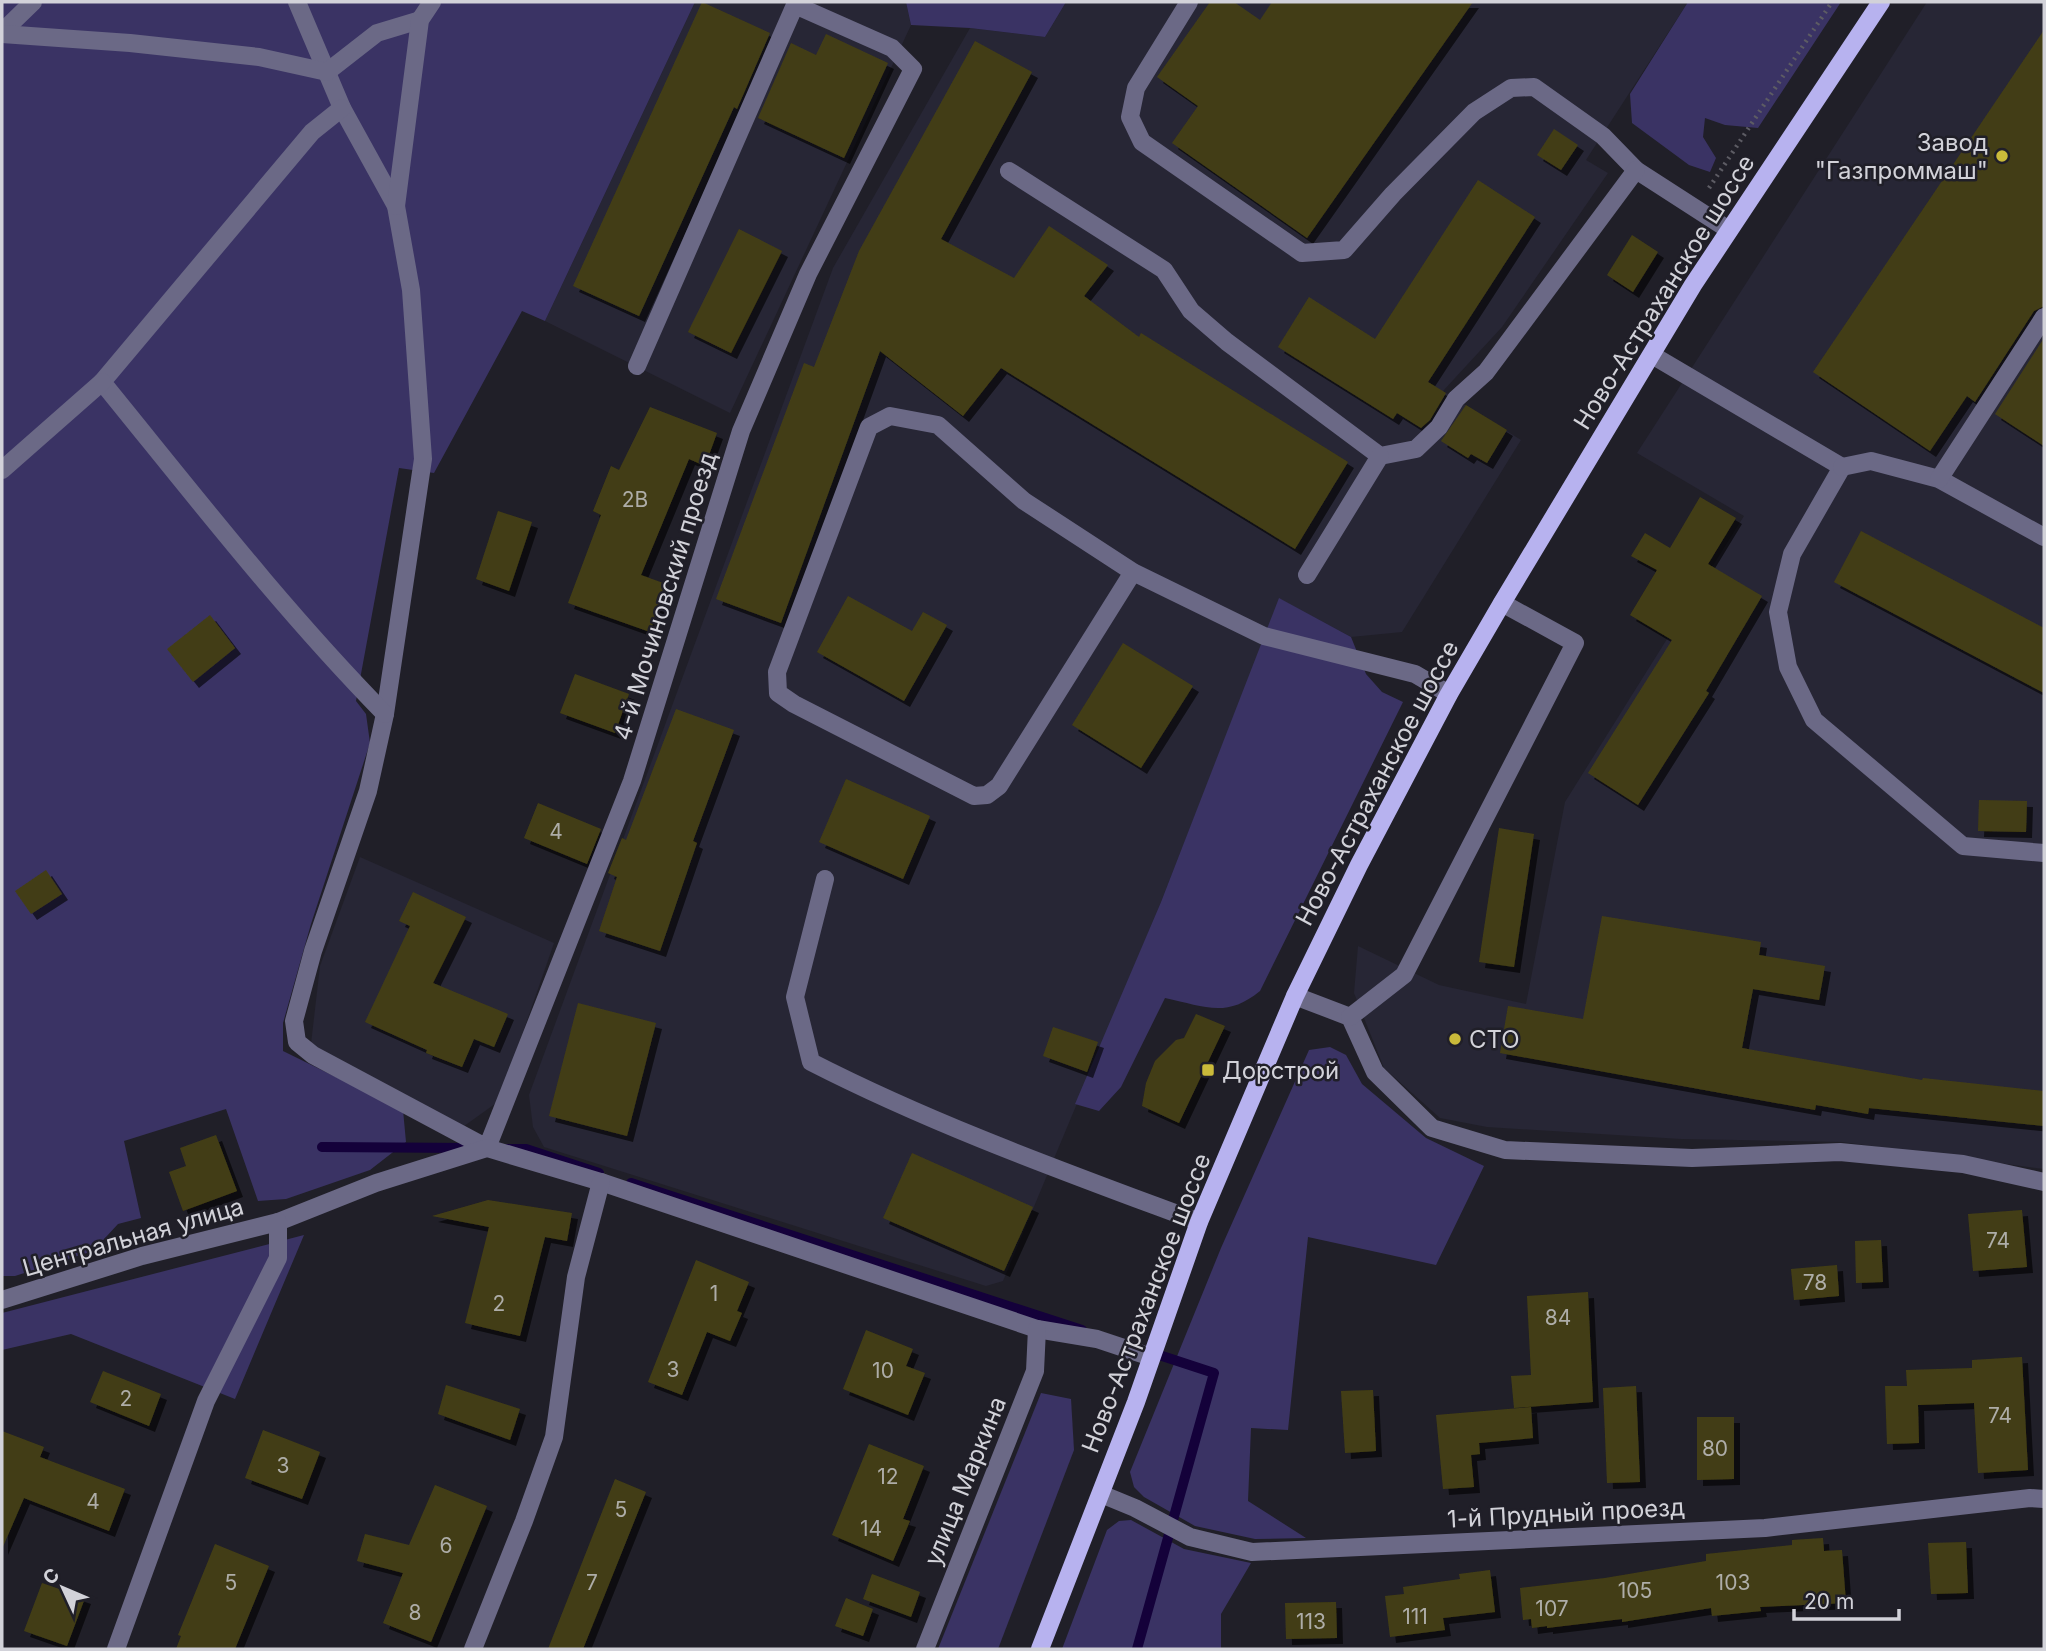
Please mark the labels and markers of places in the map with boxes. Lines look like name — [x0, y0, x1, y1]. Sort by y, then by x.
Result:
place label: Завод "Газпроммаш" — [1815, 128, 1988, 185]
marker: Завод "Газпроммаш" — [1994, 148, 2010, 164]
place label: СТО — [1469, 1025, 1520, 1054]
marker: СТО — [1447, 1031, 1463, 1047]
place label: Дорстрой — [1222, 1056, 1339, 1085]
marker: Дорстрой — [1200, 1062, 1216, 1078]

